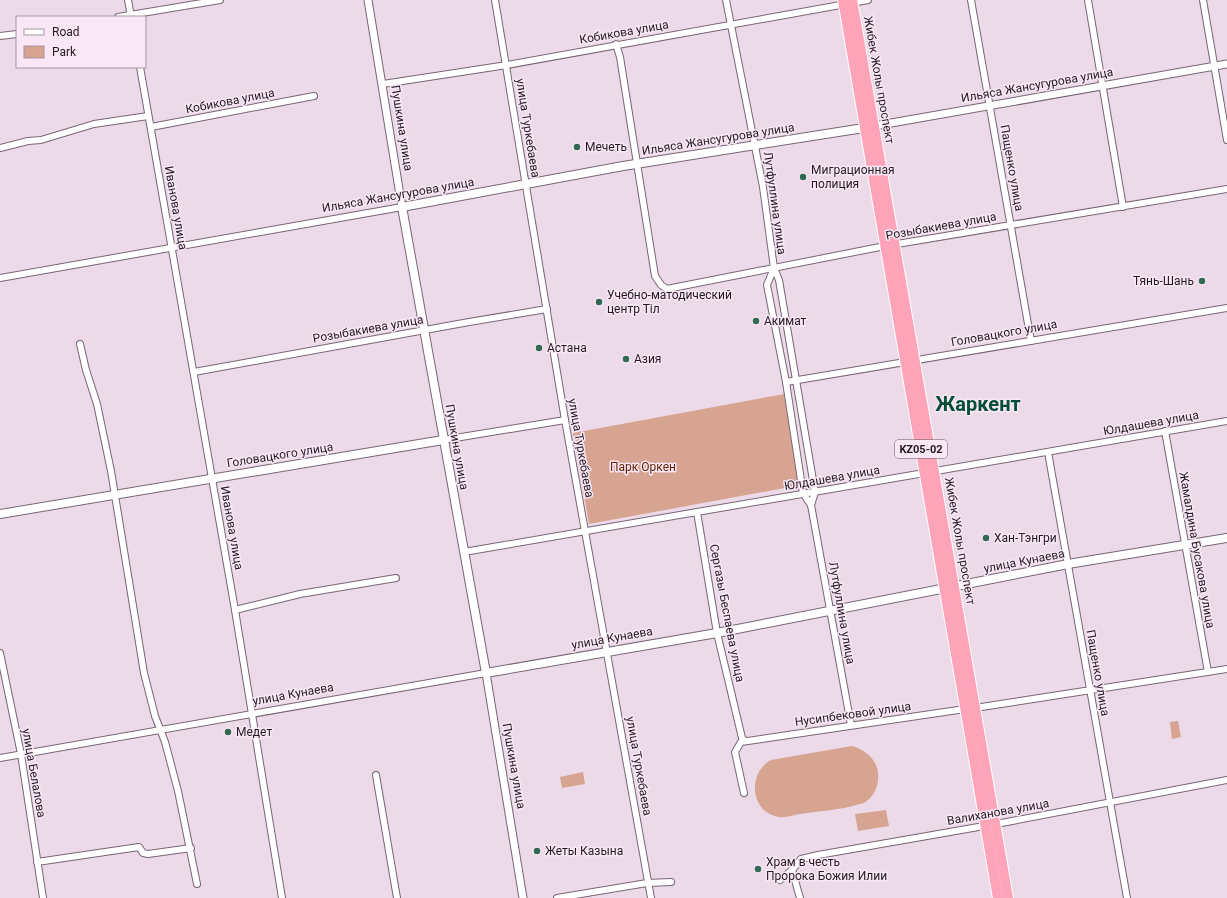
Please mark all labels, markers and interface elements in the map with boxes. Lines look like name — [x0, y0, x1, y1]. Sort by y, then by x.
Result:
street label: Жибек Жолы проспект — [861, 15, 897, 145]
legend — [16, 16, 146, 68]
street label: Кобикова улица — [578, 17, 670, 47]
text: Road — [52, 25, 80, 39]
text: Park — [52, 45, 77, 59]
street label: Ильяса Жансугурова улица — [960, 65, 1114, 105]
street label: улица Туркебаева — [513, 77, 543, 179]
street label: Пушкина улица — [388, 84, 416, 172]
street label: Кобикова улица — [184, 86, 276, 116]
street label: Ильяса Жансугурова улица — [641, 120, 795, 158]
street label: Пащенко улица — [998, 124, 1026, 212]
place label: Мечеть — [585, 140, 627, 154]
marker: Мечеть — [572, 142, 582, 152]
street label: Лутфуллина улица — [761, 151, 789, 255]
place label: Миграционная полиция — [811, 163, 895, 191]
street label: Иванова улица — [162, 165, 190, 251]
marker: Миграционная полиция — [798, 172, 808, 182]
street label: Ильяса Жансугурова улица — [321, 175, 475, 215]
street label: Розыбакиева улица — [885, 209, 997, 243]
place label: Тянь-Шань — [1133, 274, 1194, 288]
marker: Тянь-Шань — [1197, 276, 1207, 286]
place label: Учебно-матодический центр Тіл — [607, 288, 732, 316]
marker: Учебно-матодический центр Тіл — [594, 297, 604, 307]
street label: Розыбакиева улица — [312, 312, 424, 346]
place label: Акимат — [764, 314, 807, 328]
marker: Акимат — [751, 316, 761, 326]
street label: Головацкого улица — [950, 317, 1058, 349]
place label: Астана — [547, 341, 587, 355]
marker: Астана — [534, 343, 544, 353]
place label: Азия — [634, 352, 661, 366]
marker: Азия — [621, 354, 631, 364]
district label: Жаркент — [935, 392, 1021, 416]
street label: улица Туркебаева — [565, 397, 597, 499]
street label: Пушкина улица — [443, 403, 471, 491]
street label: Юлдашева улица — [1102, 408, 1200, 438]
street label: Головацкого улица — [226, 440, 334, 470]
road number: KZ05-02 — [895, 440, 947, 458]
park label: Парк Оркен — [610, 460, 676, 474]
street label: Юлдашева улица — [783, 463, 881, 493]
street label: Жамалдина Бусакова улица — [1176, 471, 1218, 629]
street label: Жибек Жолы проспект — [942, 476, 978, 606]
street label: Иванова улица — [218, 485, 246, 571]
place label: Хан-Тэнгри — [994, 531, 1057, 545]
marker: Хан-Тэнгри — [981, 533, 991, 543]
street label: Сергазы Беспаева улица — [707, 543, 747, 683]
street label: улица Кунаева — [982, 546, 1066, 576]
street label: Лутфуллина улица — [826, 561, 858, 665]
street label: улица Кунаева — [570, 624, 654, 652]
street label: Пащенко улица — [1084, 629, 1112, 717]
street label: улица Кунаева — [251, 680, 335, 708]
street label: Нусипбековой улица — [794, 699, 912, 729]
street label: улица Туркебаева — [623, 715, 655, 817]
street label: Пушкина улица — [500, 722, 528, 810]
place label: Медет — [236, 725, 272, 739]
street label: улица Белалова — [19, 727, 49, 819]
marker: Медет — [223, 727, 233, 737]
street label: Валиханова улица — [946, 796, 1050, 828]
place label: Жеты Казына — [545, 844, 623, 858]
marker: Жеты Казына — [532, 846, 542, 856]
place label: Храм в честь Пророка Божия Илии — [766, 855, 887, 883]
marker: Храм в честь Пророка Божия Илии — [753, 864, 763, 874]

